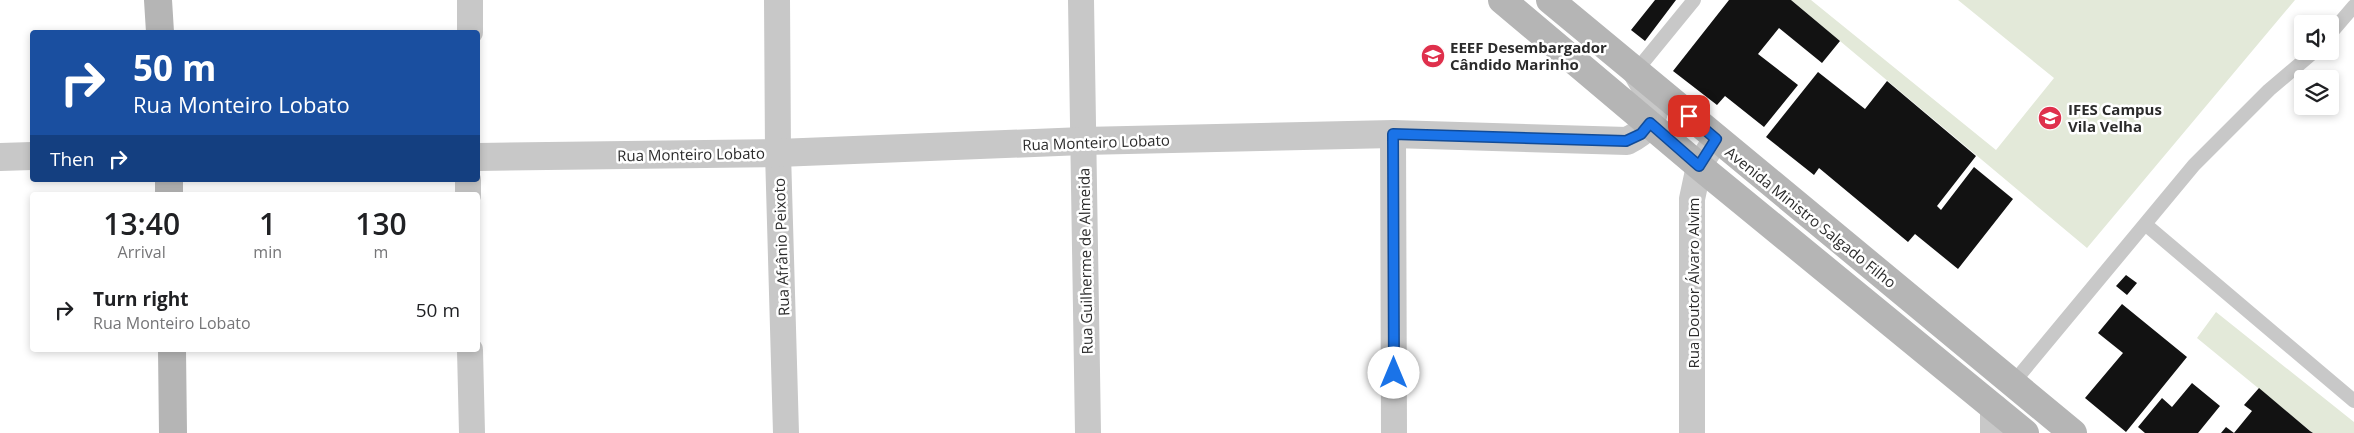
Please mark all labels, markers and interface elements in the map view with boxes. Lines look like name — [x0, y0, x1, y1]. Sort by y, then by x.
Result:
map controls — [2294, 15, 2339, 115]
button: sound — [2294, 15, 2339, 60]
place label: EEEF Desembargador Cândido Marinho — [1450, 37, 1607, 74]
school or university icon: EEEF Desembargador Cândido Marinho — [1420, 43, 1446, 69]
text: 50 m — [133, 44, 216, 91]
icon: right — [50, 50, 115, 115]
button: layers — [2294, 70, 2339, 115]
text: Rua Monteiro Lobato — [133, 89, 350, 119]
pin — [1668, 95, 1710, 137]
place label: IFES Campus Vila Velha — [2068, 99, 2162, 136]
icon: arrive — [1675, 102, 1703, 130]
school or university icon: IFES Campus Vila Velha — [2037, 105, 2063, 131]
street label: Rua Monteiro Lobato — [1022, 129, 1170, 155]
street label: Avenida Ministro Salgado Filho — [1722, 142, 1900, 292]
street label: Rua Monteiro Lobato — [617, 143, 765, 165]
icon: right — [104, 145, 132, 173]
text: Then — [50, 146, 94, 172]
street label: Rua Guilherme de Almeida — [1073, 167, 1097, 355]
street label: Rua Afrânio Peixoto — [769, 178, 793, 316]
street label: Rua Doutor Álvaro Alvim — [1683, 198, 1703, 368]
text: 13:40 — [103, 203, 180, 244]
text: 1 — [259, 203, 276, 244]
text: 130 — [355, 203, 407, 244]
text: Arrival — [118, 241, 166, 263]
text: min — [253, 241, 282, 263]
text: m — [374, 241, 388, 263]
text: Turn right — [93, 286, 188, 312]
icon: right — [50, 296, 78, 324]
text: 50 m — [416, 297, 460, 323]
text: Rua Monteiro Lobato — [93, 312, 251, 334]
position arrow — [1367, 346, 1419, 398]

